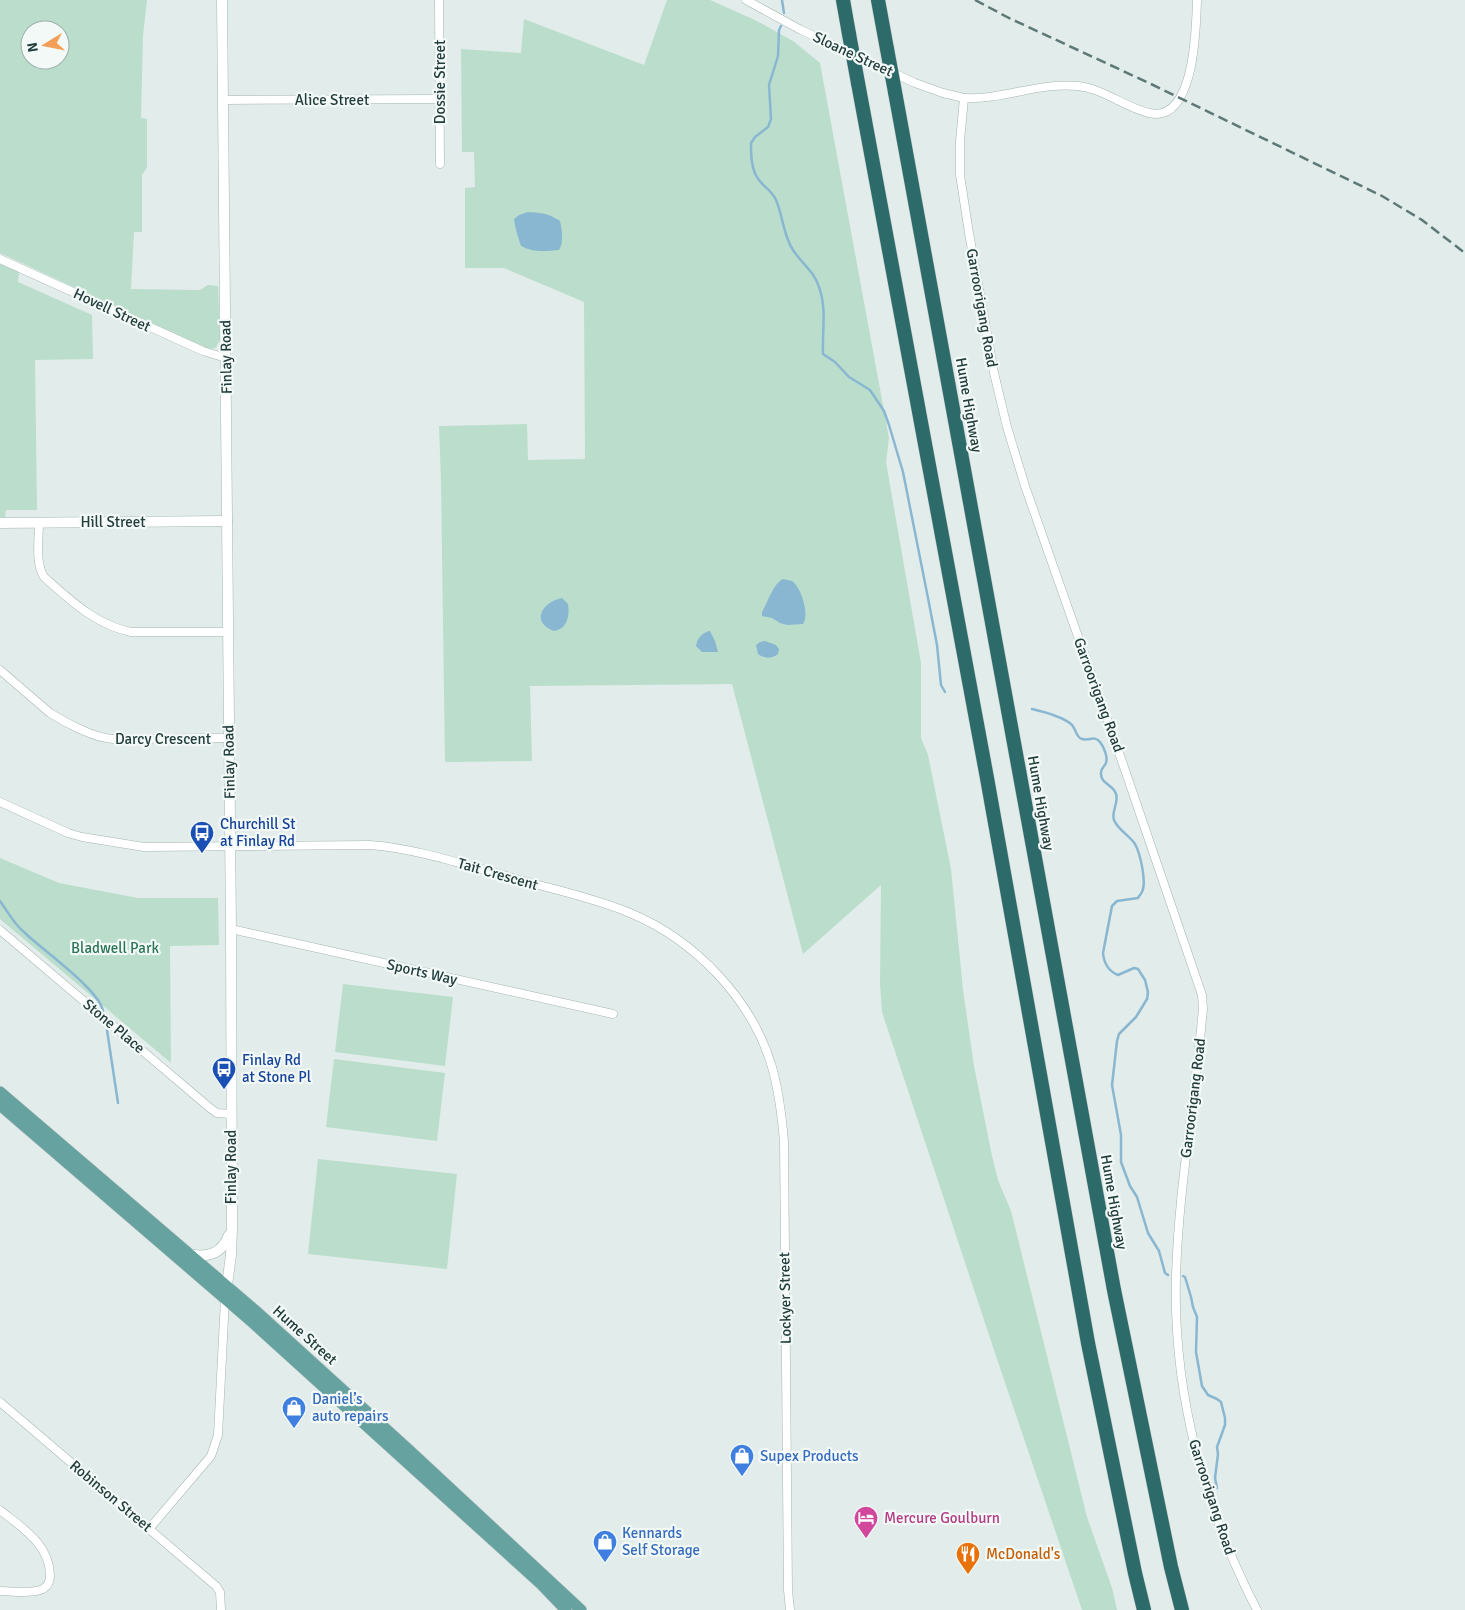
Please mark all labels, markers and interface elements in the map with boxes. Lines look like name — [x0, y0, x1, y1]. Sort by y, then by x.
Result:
north arrow — [20, 20, 70, 70]
street label: Sloane Street — [810, 28, 896, 80]
street label: Dossie Street — [431, 40, 449, 124]
text: N — [23, 41, 42, 53]
street label: Alice Street — [295, 91, 369, 109]
street label: Garroorigang Road — [963, 247, 1001, 369]
street label: Hovell Street — [71, 284, 153, 336]
street label: Finlay Road — [216, 320, 236, 394]
street label: Hume Highway — [952, 356, 986, 454]
street label: Hill Street — [80, 513, 146, 531]
street label: Garroorigang Road — [1070, 635, 1128, 755]
street label: Finlay Road — [219, 725, 239, 799]
street label: Darcy Crescent — [115, 730, 211, 748]
street label: Hume Highway — [1024, 754, 1058, 852]
place label: Churchill St at Finlay Rd — [220, 815, 296, 850]
bus stop icon: Churchill St at Finlay Rd — [189, 820, 215, 854]
street label: Tait Crescent — [456, 854, 540, 894]
park label: Bladwell Park — [71, 939, 159, 957]
street label: Sports Way — [385, 955, 459, 989]
street label: Stone Place — [79, 995, 149, 1057]
street label: Garroorigang Road — [1177, 1037, 1209, 1159]
place label: Finlay Rd at Stone Pl — [242, 1051, 311, 1086]
bus stop icon: Finlay Rd at Stone Pl — [211, 1056, 237, 1090]
street label: Finlay Road — [222, 1130, 240, 1204]
street label: Hume Highway — [1097, 1153, 1131, 1251]
street label: Lockyer Street — [775, 1252, 795, 1344]
street label: Hume Street — [269, 1301, 341, 1369]
place label: Daniel’s auto repairs — [312, 1390, 389, 1425]
shop icon: Daniel’s auto repairs — [281, 1395, 307, 1429]
street label: Garroorigang Road — [1185, 1437, 1239, 1557]
shop icon: Supex Products — [729, 1443, 755, 1477]
place label: Supex Products — [760, 1447, 859, 1465]
street label: Robinson Street — [66, 1456, 156, 1536]
hotel icon: Mercure Goulburn — [853, 1505, 879, 1539]
place label: Mercure Goulburn — [884, 1509, 1000, 1527]
place label: Kennards Self Storage — [622, 1524, 700, 1559]
shop icon: Kennards Self Storage — [592, 1529, 618, 1563]
restaurant icon: McDonald's — [955, 1541, 981, 1575]
place label: McDonald's — [986, 1545, 1061, 1563]

